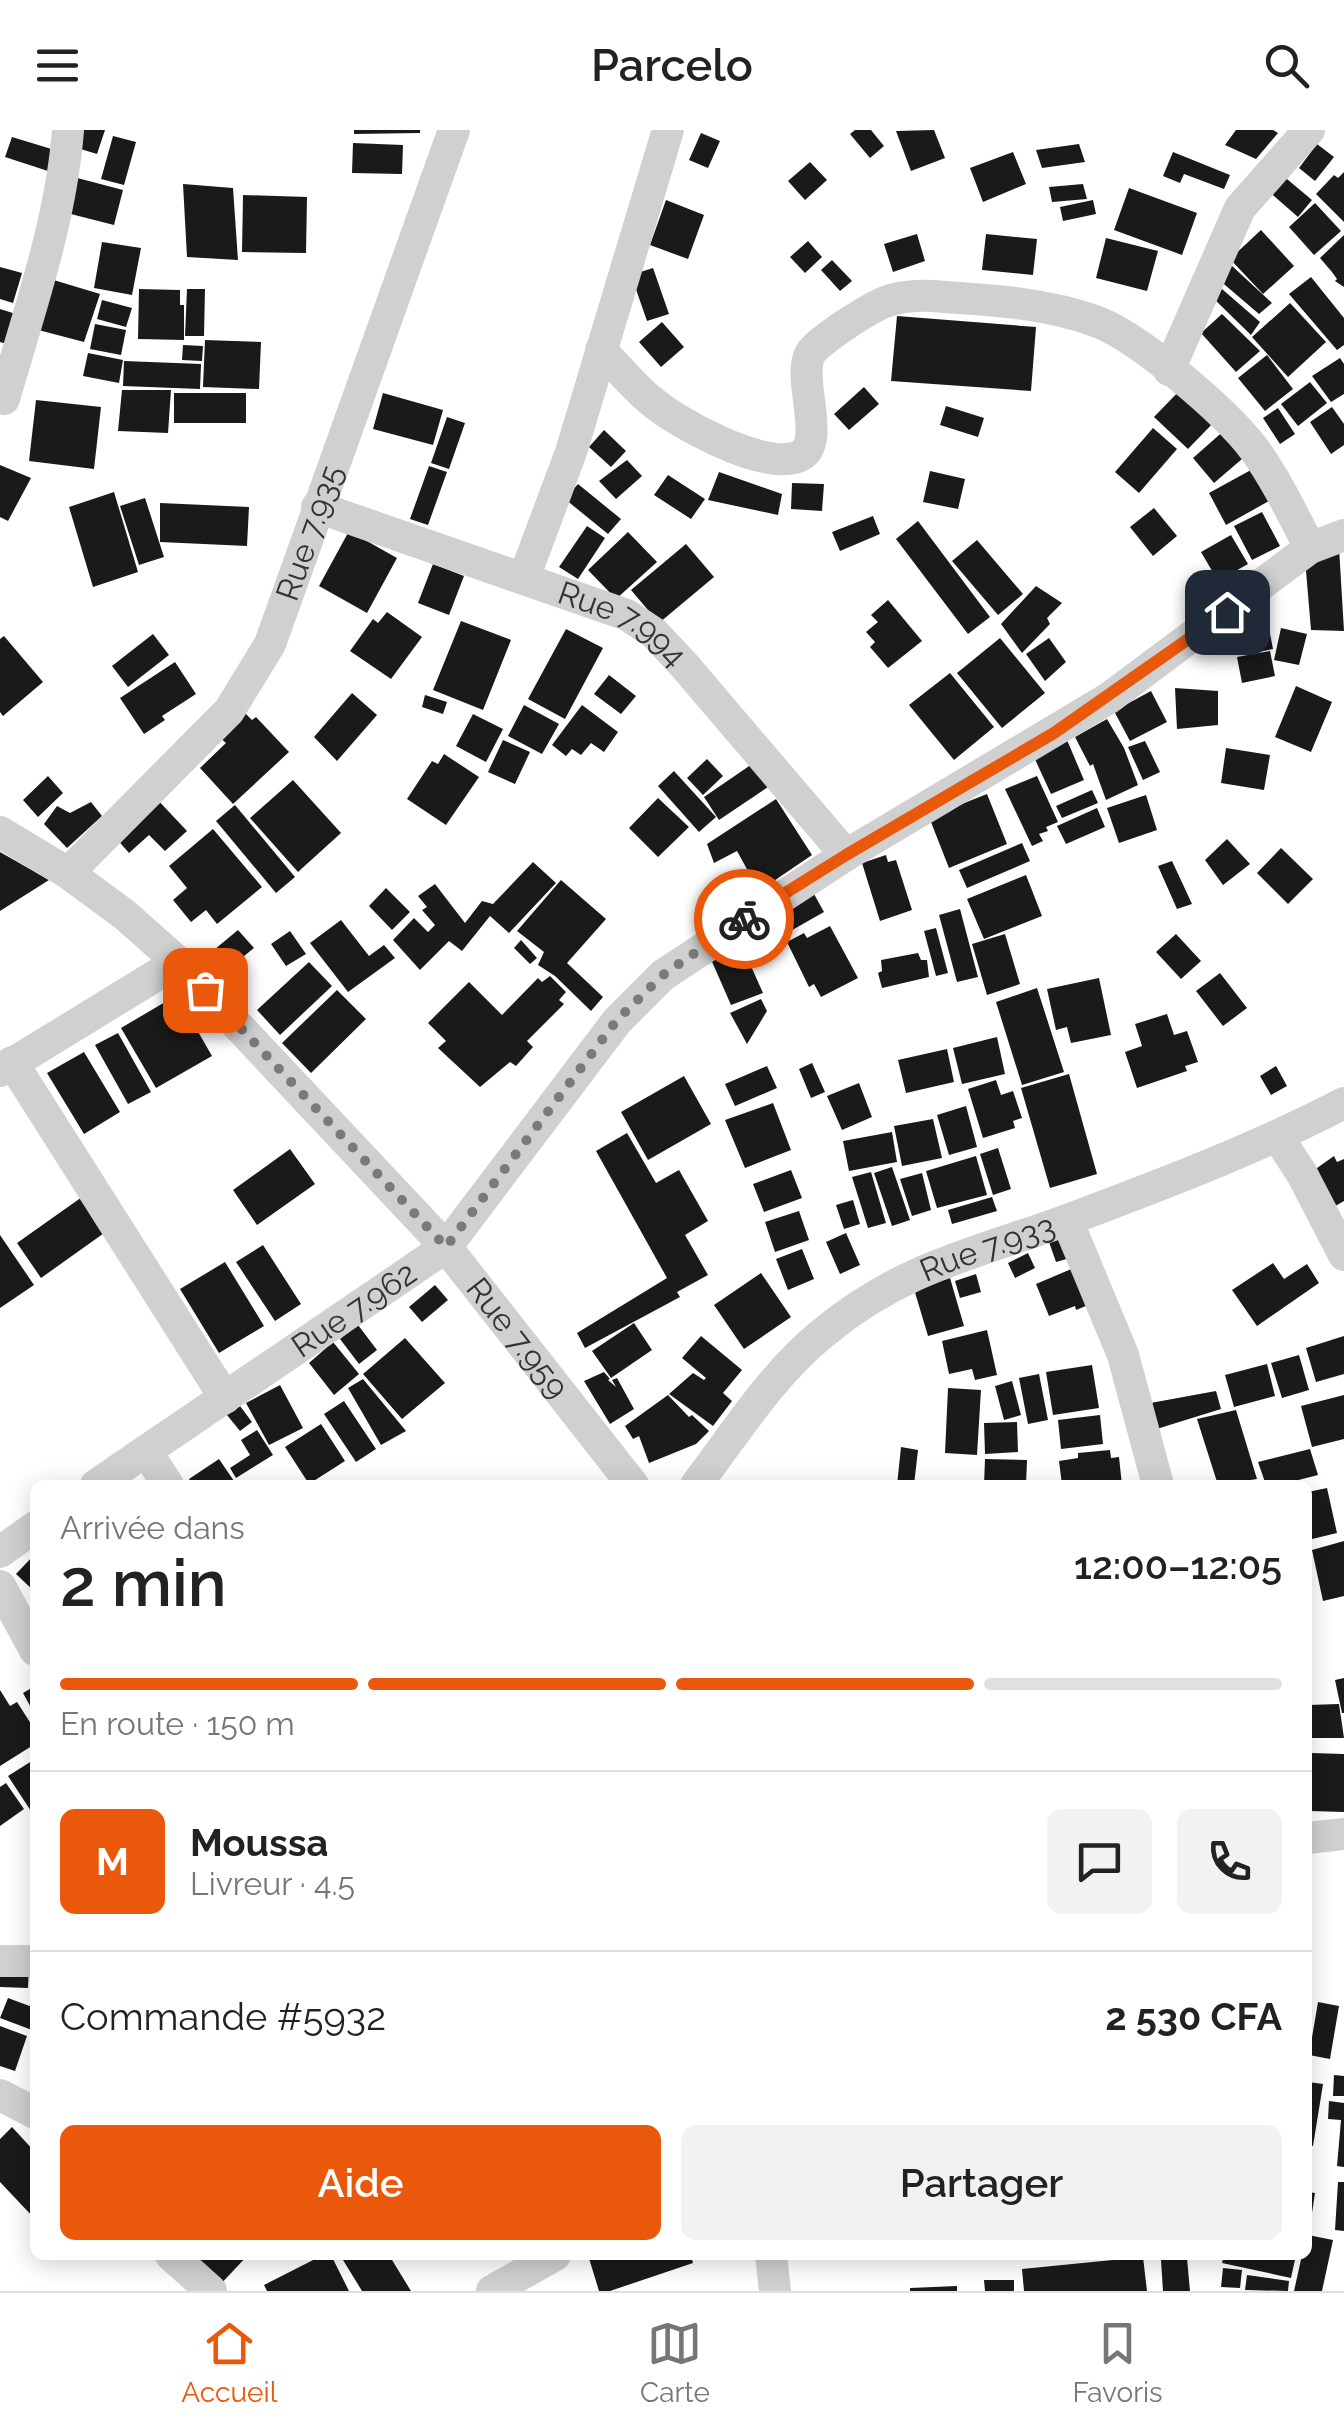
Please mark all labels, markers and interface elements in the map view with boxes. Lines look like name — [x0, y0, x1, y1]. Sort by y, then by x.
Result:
icon: menu — [30, 38, 85, 93]
icon: search — [1259, 38, 1314, 93]
text: Parcelo — [591, 39, 753, 92]
street label: Rue 7.935 — [268, 460, 351, 605]
pin — [1185, 570, 1270, 655]
street label: Rue 7.994 — [553, 573, 694, 674]
icon: home — [1200, 585, 1255, 640]
courier — [694, 869, 794, 969]
icon: bike — [717, 892, 772, 947]
pin — [163, 948, 248, 1033]
icon: bag — [178, 963, 233, 1018]
street label: Rue 7.933 — [914, 1207, 1059, 1289]
street label: Rue 7.962 — [284, 1254, 423, 1365]
street label: Rue 7.959 — [459, 1270, 577, 1405]
text: Arrivée dans — [60, 1509, 245, 1546]
text: 12:00–12:05 — [1074, 1543, 1282, 1588]
text: 2 min — [60, 1545, 227, 1621]
text: En route · 150 m — [60, 1705, 295, 1742]
button: chat — [1047, 1809, 1152, 1914]
button: phone — [1177, 1809, 1282, 1914]
text: Moussa — [190, 1820, 328, 1865]
text: M — [96, 1839, 129, 1884]
text: Livreur · 4.5 — [190, 1865, 355, 1902]
text: Commande #5932 — [60, 1994, 386, 2039]
text: 2 530 CFA — [1105, 1994, 1282, 2039]
button: Aide — [60, 2125, 661, 2240]
button: Partager — [681, 2125, 1282, 2240]
tab: Accueil — [181, 2316, 277, 2409]
tab: Carte — [640, 2316, 710, 2409]
tab: Favoris — [1073, 2316, 1163, 2409]

